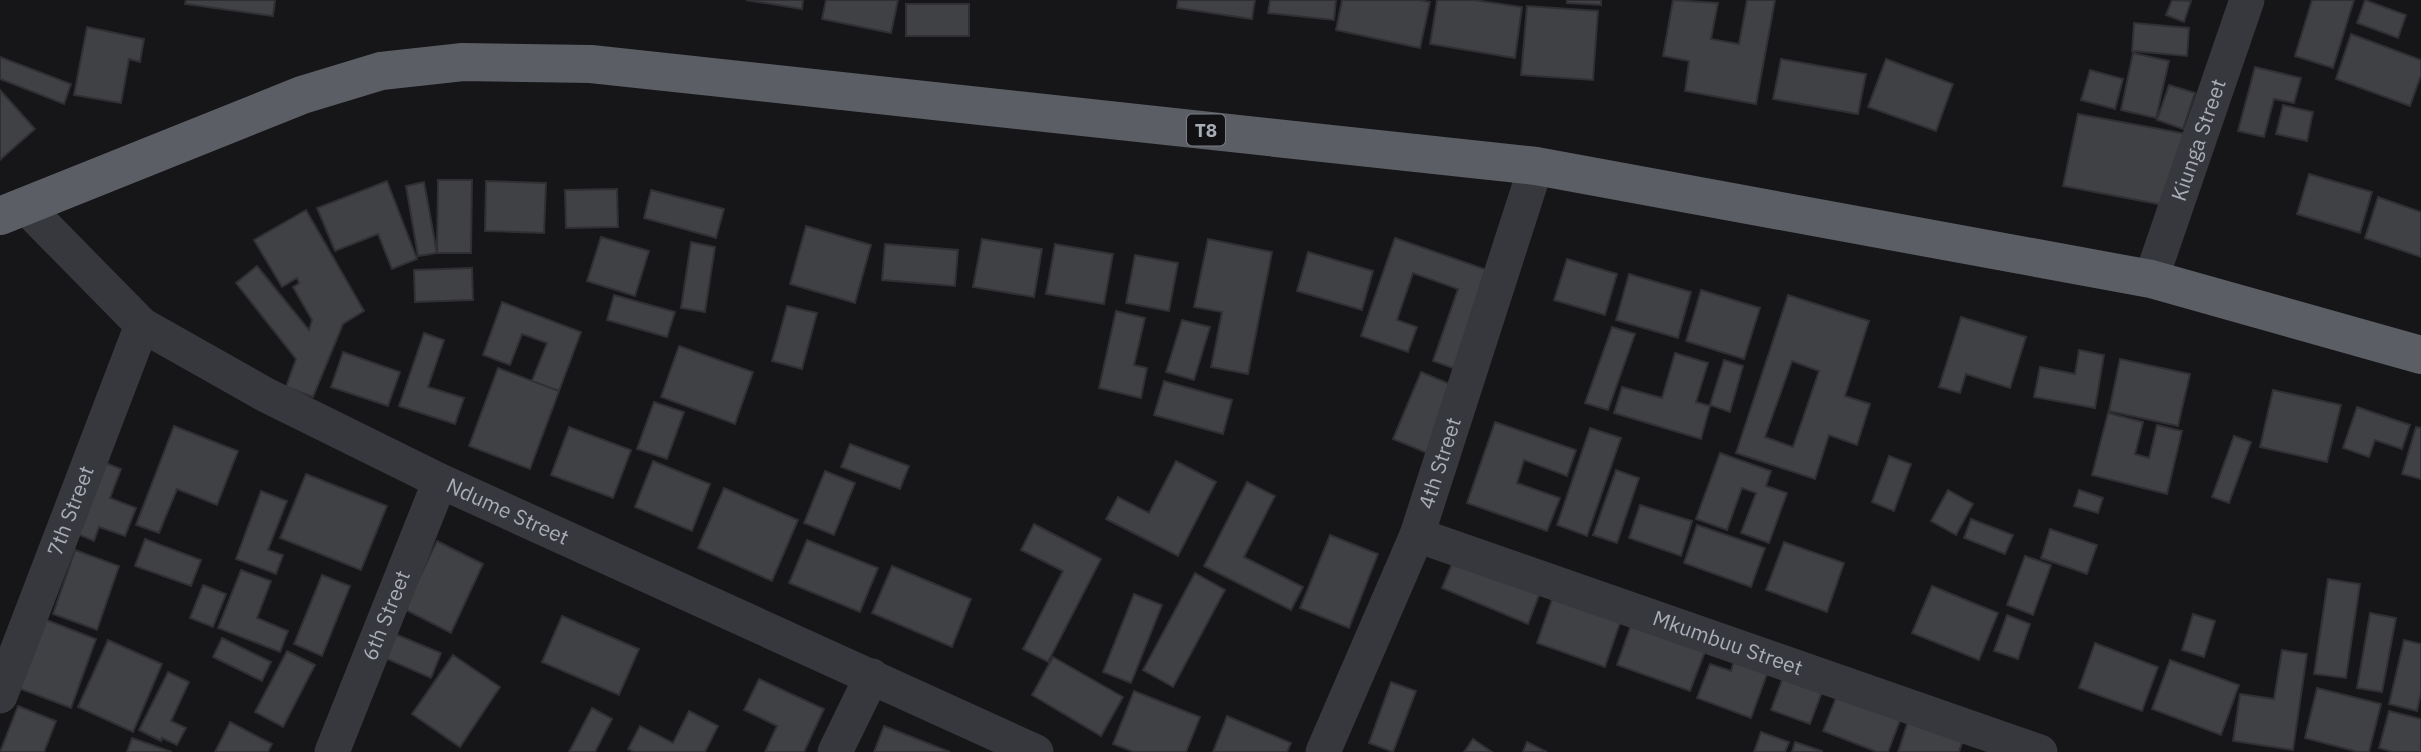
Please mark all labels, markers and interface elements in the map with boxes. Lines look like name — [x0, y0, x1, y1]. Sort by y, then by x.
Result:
street label: Kiunga Street — [2164, 75, 2232, 204]
road number: T8 — [1187, 114, 1225, 146]
street label: 4th Street — [1411, 414, 1467, 512]
street label: 7th Street — [40, 462, 100, 560]
street label: Ndume Street — [442, 471, 574, 551]
street label: 6th Street — [355, 566, 416, 664]
street label: Mkumbuu Street — [1649, 603, 1807, 681]

